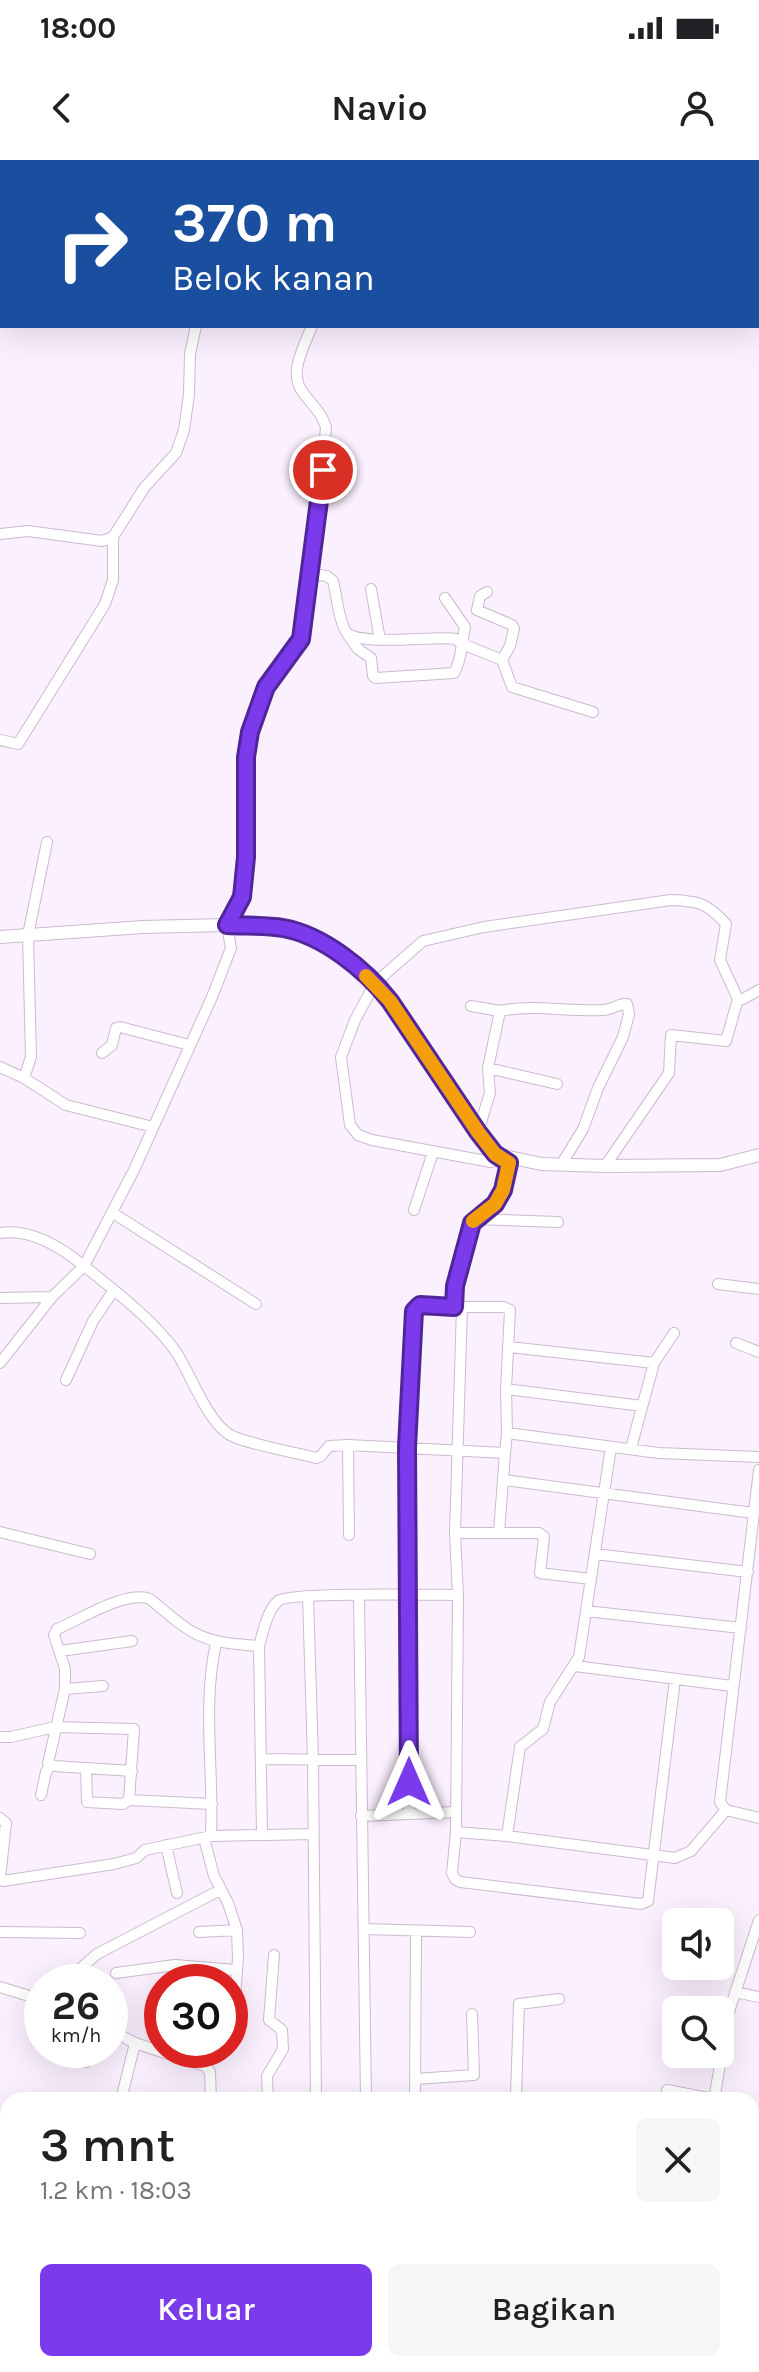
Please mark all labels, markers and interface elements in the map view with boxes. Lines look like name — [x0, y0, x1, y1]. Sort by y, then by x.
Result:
text: 18:00 — [40, 10, 116, 46]
icon: back — [40, 86, 84, 130]
icon: person — [675, 86, 719, 130]
text: Navio — [331, 87, 428, 129]
text: 370 m — [172, 190, 337, 255]
icon: right — [40, 192, 144, 296]
text: Belok kanan — [172, 257, 375, 299]
pin — [289, 436, 357, 504]
icon: arrive — [301, 448, 345, 492]
position arrow — [367, 1740, 451, 1824]
map controls — [662, 1908, 734, 2068]
button: sound — [662, 1908, 734, 1980]
speed limit sign: 30 — [144, 1964, 248, 2068]
text: 26 — [52, 1982, 100, 2029]
button: search — [662, 1996, 734, 2068]
text: km/h — [51, 2024, 101, 2047]
text: 3 mnt — [40, 2117, 175, 2173]
button: close — [636, 2118, 720, 2202]
text: 1.2 km · 18:03 — [40, 2175, 192, 2206]
button: Keluar — [40, 2264, 372, 2356]
button: Bagikan — [388, 2264, 720, 2356]

